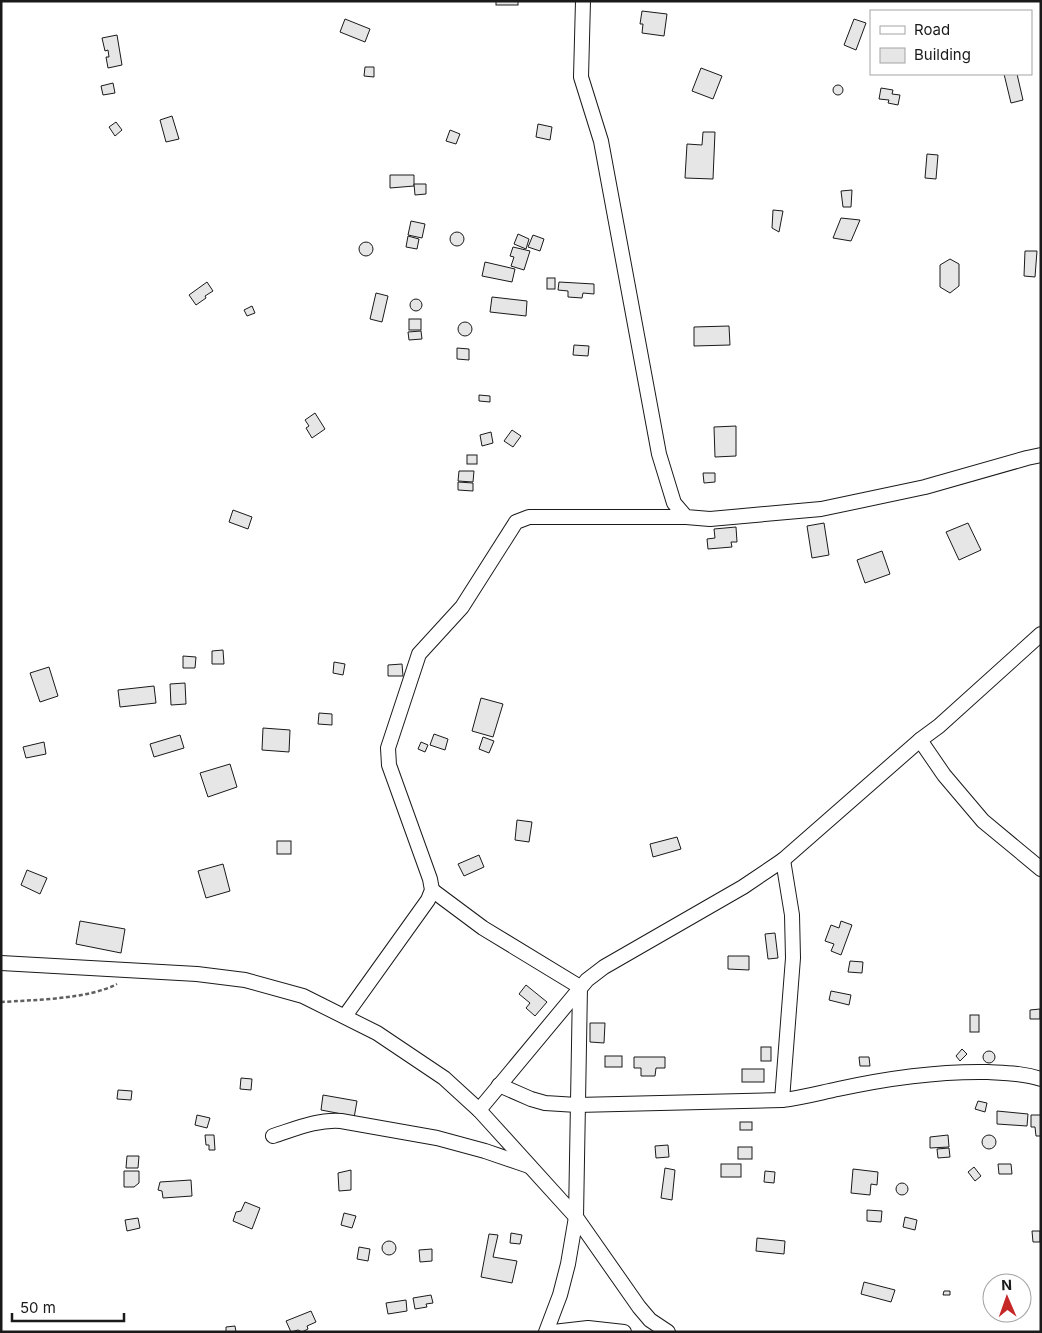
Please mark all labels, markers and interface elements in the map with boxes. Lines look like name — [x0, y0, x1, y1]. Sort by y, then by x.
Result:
legend — [870, 10, 1032, 75]
text: Road — [914, 20, 950, 39]
text: Building — [914, 45, 971, 64]
north arrow — [982, 1273, 1032, 1323]
text: N — [1001, 1276, 1012, 1293]
scale bar — [12, 1290, 125, 1322]
text: 50 m — [20, 1298, 56, 1317]

